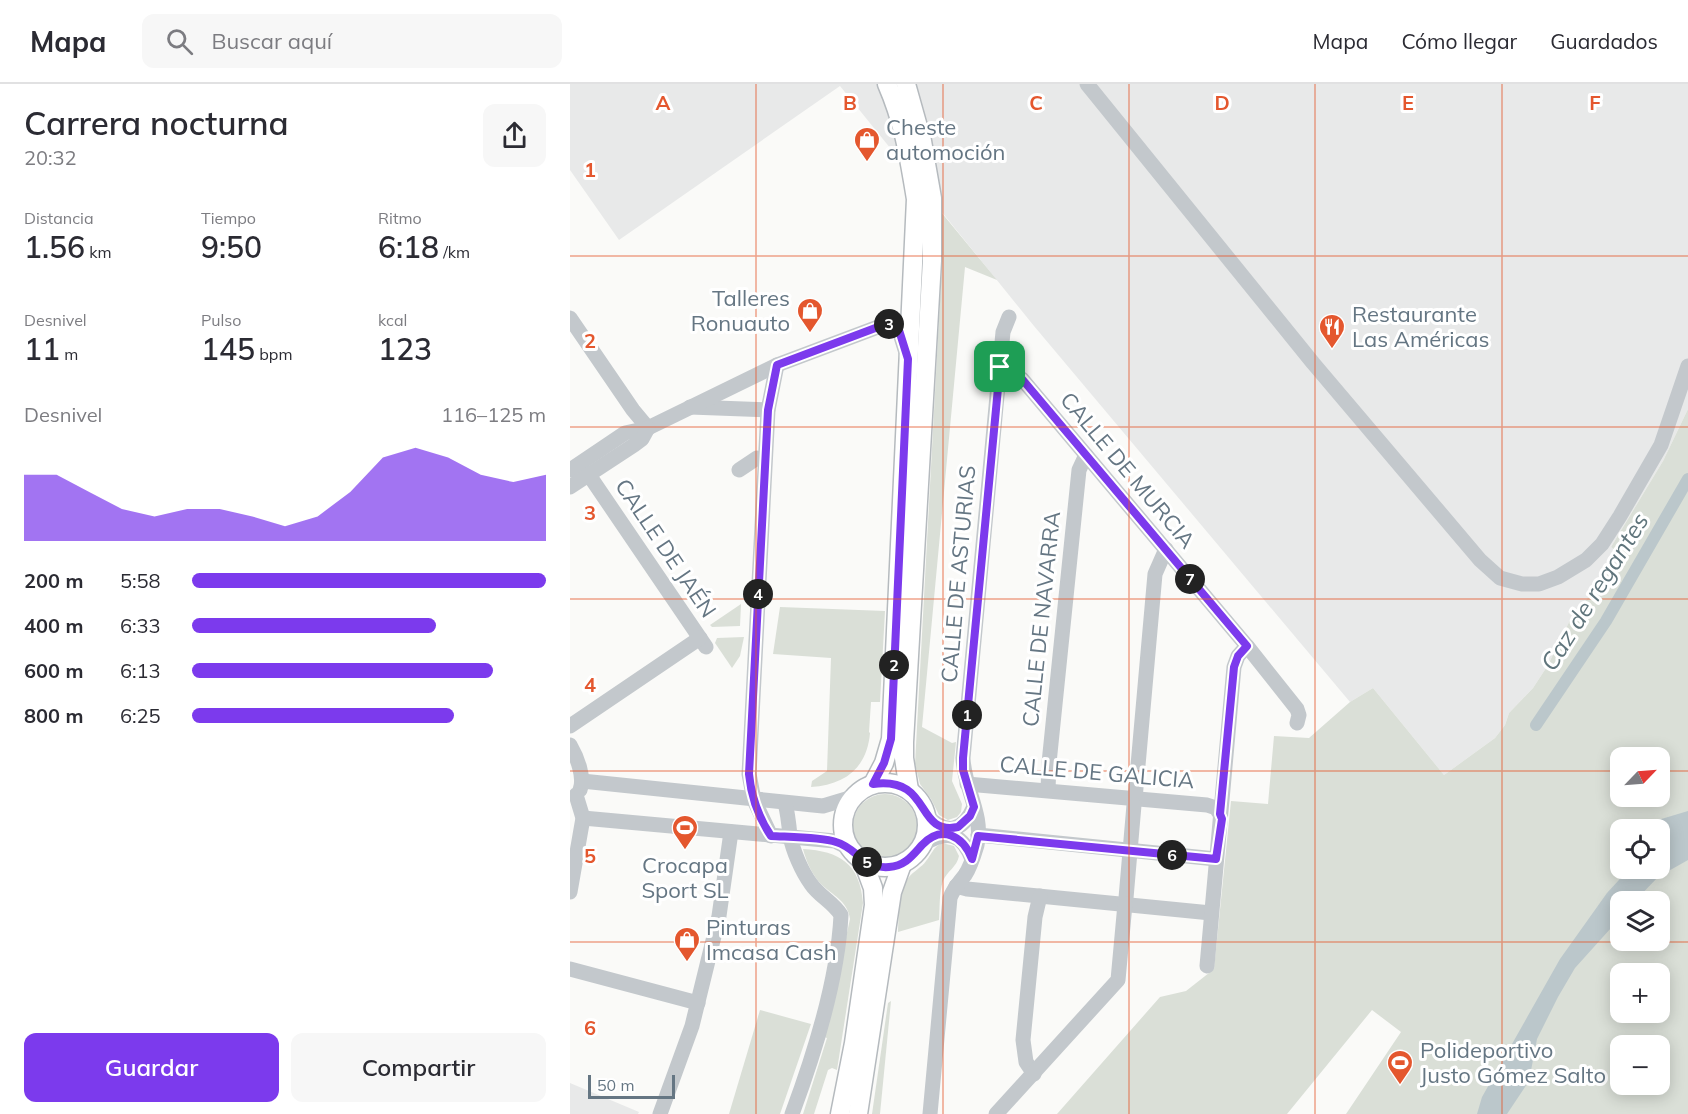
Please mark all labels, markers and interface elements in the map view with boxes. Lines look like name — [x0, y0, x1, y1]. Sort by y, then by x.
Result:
search box — [142, 14, 562, 68]
text: Mapa — [30, 24, 106, 59]
icon: search — [163, 25, 196, 58]
text: Buscar aquí — [211, 27, 332, 55]
text: Mapa — [1313, 28, 1368, 54]
text: Cómo llegar — [1401, 28, 1517, 54]
text: Guardados — [1550, 28, 1658, 54]
text: A — [656, 90, 671, 115]
text: B — [843, 90, 857, 115]
text: C — [1029, 90, 1043, 115]
text: D — [1214, 90, 1230, 115]
text: E — [1402, 90, 1414, 115]
text: F — [1589, 90, 1601, 115]
text: Carrera nocturna — [24, 102, 289, 143]
button: share — [483, 104, 546, 167]
place label: Cheste automoción — [886, 113, 1006, 166]
shop icon: Cheste automoción — [852, 125, 882, 163]
text: 20:32 — [24, 145, 77, 170]
text: 1 — [584, 157, 596, 182]
text: Distancia — [24, 208, 94, 228]
text: Tiempo — [201, 208, 256, 228]
text: Ritmo — [378, 208, 422, 228]
text: 1.56 — [24, 228, 85, 266]
text: 9:50 — [201, 228, 262, 266]
text: 6:18 — [378, 228, 439, 266]
text: km — [85, 242, 112, 262]
text: /km — [439, 242, 470, 262]
place label: Talleres Ronuauto — [691, 284, 790, 337]
shop icon: Talleres Ronuauto — [795, 296, 825, 334]
place label: Restaurante Las Américas — [1352, 300, 1489, 353]
pin: 3 — [874, 309, 904, 339]
text: Desnivel — [24, 310, 87, 330]
text: Pulso — [201, 310, 241, 330]
text: kcal — [378, 310, 407, 330]
restaurant icon: Restaurante Las Américas — [1317, 312, 1347, 350]
text: 3 — [884, 314, 894, 334]
text: 2 — [584, 328, 596, 353]
text: 11 — [24, 330, 60, 368]
text: 145 — [201, 330, 255, 368]
text: 123 — [378, 330, 432, 368]
pin — [974, 341, 1025, 392]
text: m — [60, 344, 78, 364]
text: bpm — [255, 344, 292, 364]
icon: arrive — [983, 350, 1016, 383]
street label: CALLE DE MURCIA — [1054, 386, 1202, 554]
text: Desnivel — [24, 402, 102, 427]
text: 116–125 m — [441, 402, 546, 427]
street label: CALLE DE ASTURIAS — [935, 464, 981, 684]
street label: CALLE DE JAÉN — [609, 473, 723, 623]
text: 3 — [584, 500, 596, 525]
water label: Caz de regantes — [1534, 507, 1655, 676]
street label: CALLE DE NAVARRA — [1016, 510, 1066, 728]
pin: 7 — [1175, 564, 1205, 594]
text: 200 m — [24, 568, 83, 593]
text: 5:58 — [120, 568, 161, 593]
text: 7 — [1185, 569, 1195, 589]
pin: 4 — [743, 579, 773, 609]
text: 4 — [753, 584, 763, 604]
text: 400 m — [24, 613, 83, 638]
text: 6:33 — [120, 613, 161, 638]
pin: 2 — [879, 650, 909, 680]
text: 2 — [889, 655, 899, 675]
text: 600 m — [24, 658, 83, 683]
text: 6:13 — [120, 658, 161, 683]
text: 4 — [584, 672, 596, 697]
pin: 1 — [952, 700, 982, 730]
text: 800 m — [24, 703, 83, 728]
text: 6:25 — [120, 703, 161, 728]
text: 1 — [962, 705, 972, 725]
north arrow — [1610, 747, 1670, 807]
map controls — [1610, 747, 1670, 1095]
street label: CALLE DE GALICIA — [998, 750, 1196, 794]
sports icon: Crocapa Sport SL — [670, 813, 700, 851]
button: locate — [1610, 819, 1670, 879]
pin: 6 — [1157, 840, 1187, 870]
text: 5 — [584, 843, 596, 868]
text: 6 — [1167, 845, 1177, 865]
pin: 5 — [852, 847, 882, 877]
place label: Crocapa Sport SL — [641, 851, 729, 904]
text: 5 — [862, 852, 872, 872]
button: layers — [1610, 891, 1670, 951]
place label: Pinturas Imcasa Cash — [706, 913, 837, 966]
shop icon: Pinturas Imcasa Cash — [672, 925, 702, 963]
button: + — [1610, 963, 1670, 1023]
text: 6 — [584, 1015, 596, 1040]
button: Guardar — [24, 1033, 279, 1102]
button: Compartir — [291, 1033, 546, 1102]
button: − — [1610, 1035, 1670, 1095]
place label: Polideportivo Justo Gómez Salto — [1420, 1036, 1606, 1089]
sports icon: Polideportivo Justo Gómez Salto — [1385, 1048, 1415, 1086]
scale bar — [588, 1072, 675, 1100]
text: 50 m — [597, 1075, 634, 1095]

